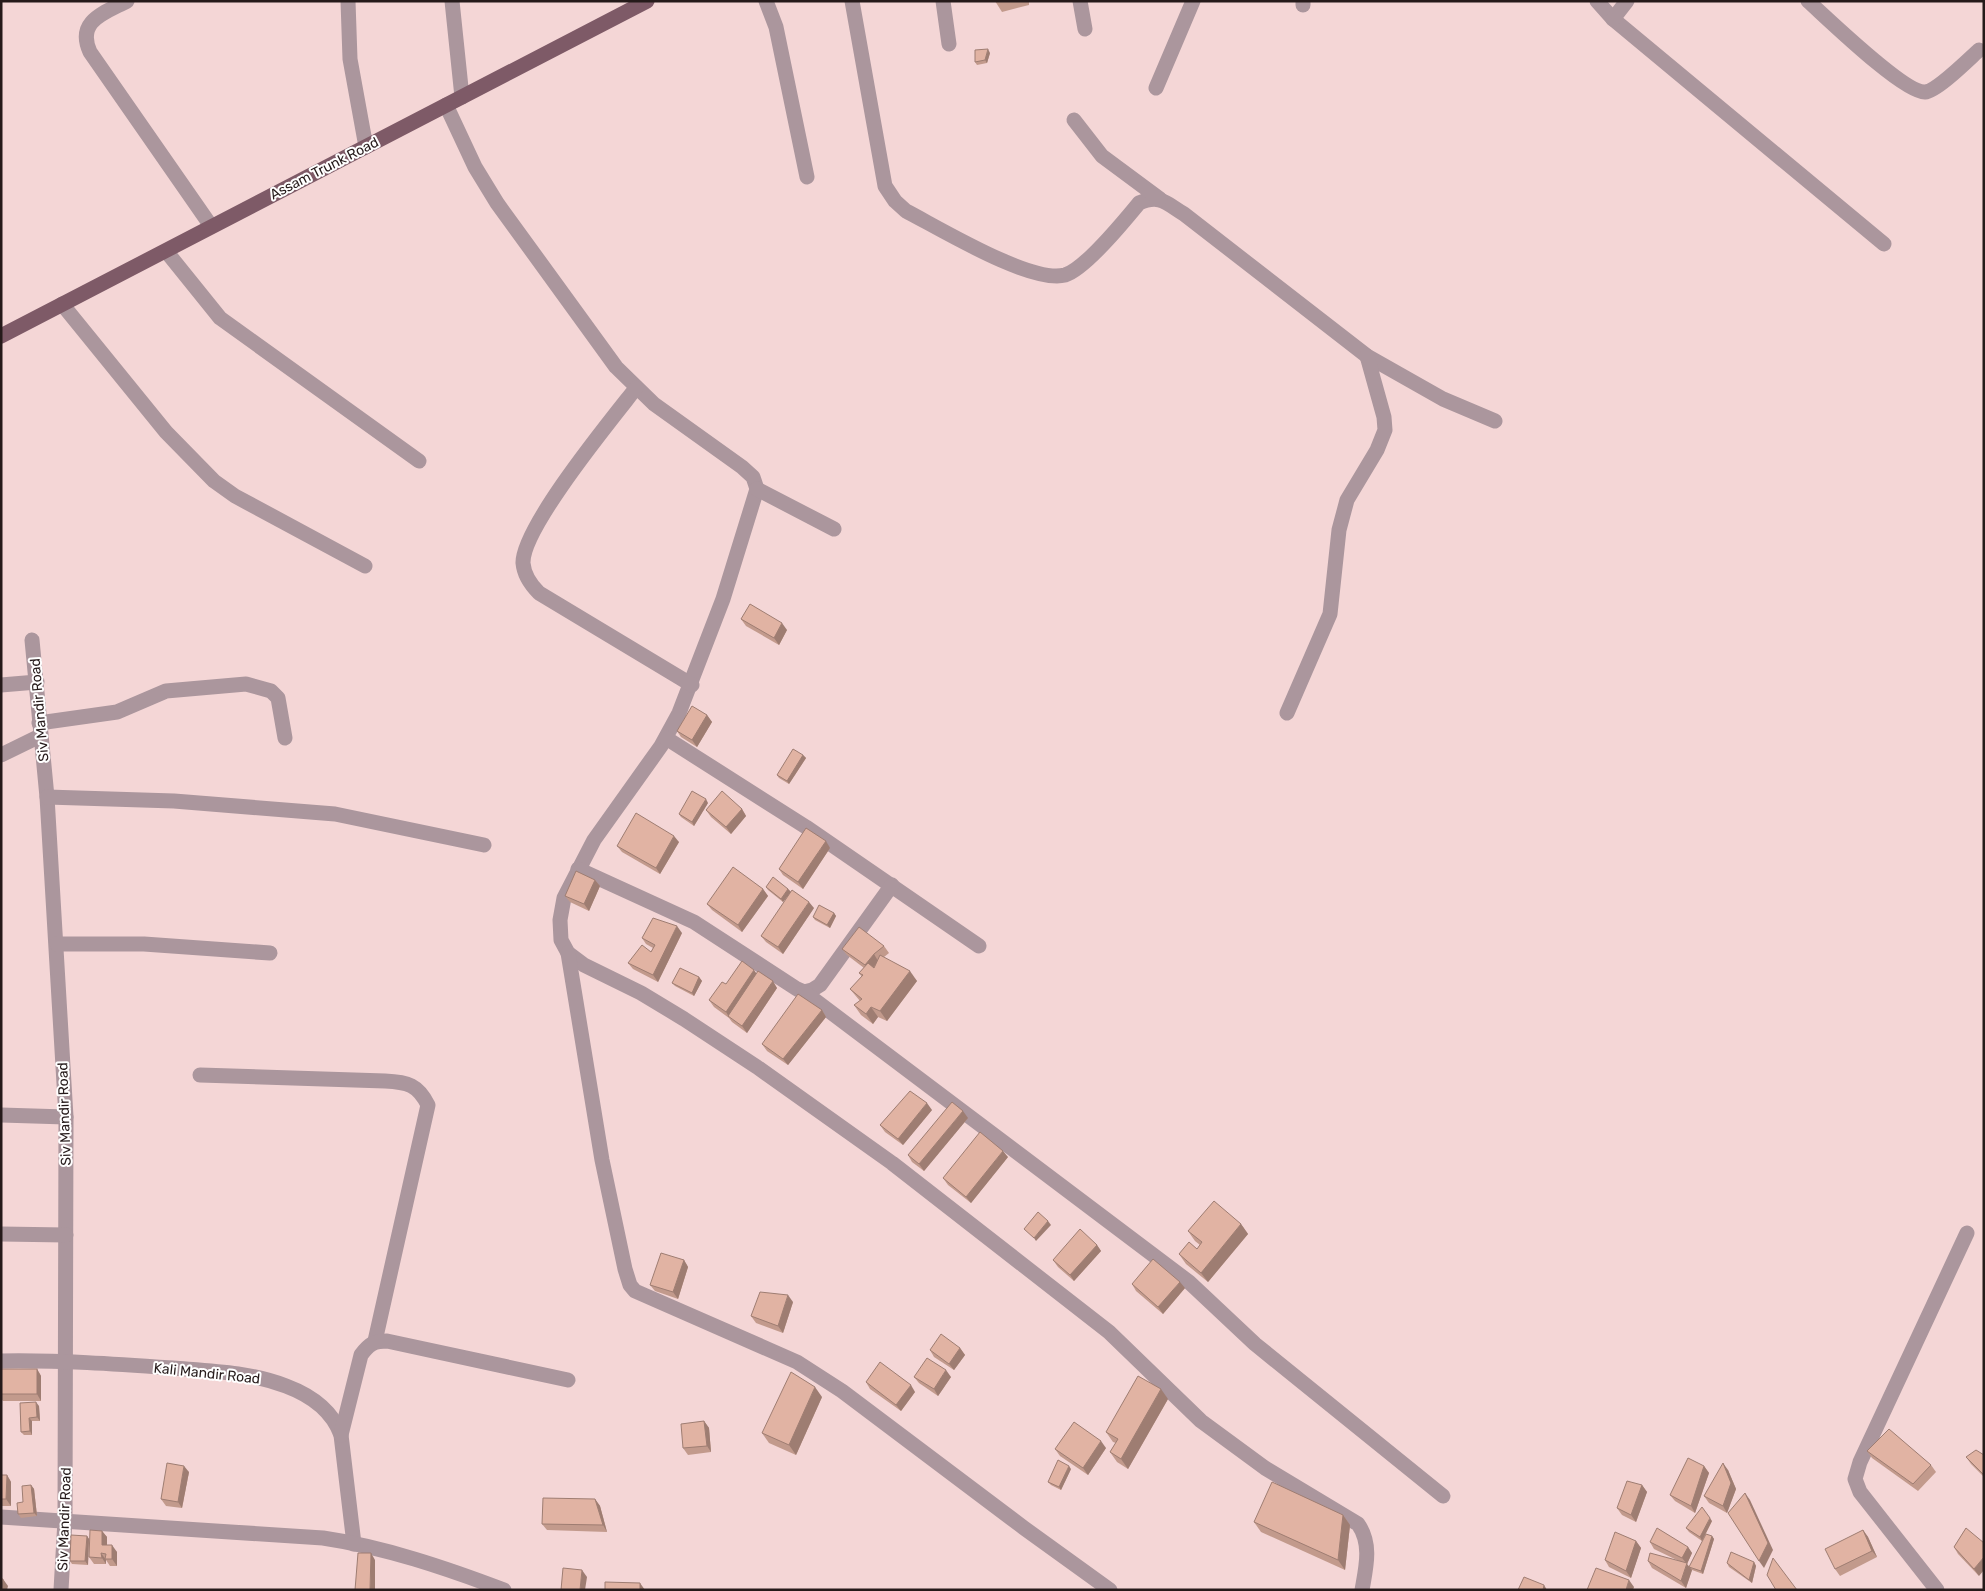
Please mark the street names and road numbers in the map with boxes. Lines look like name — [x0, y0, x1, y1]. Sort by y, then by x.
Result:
street label: Assam Trunk Road — [267, 134, 381, 203]
street label: Siv Mandir Road — [27, 658, 52, 762]
street label: Siv Mandir Road — [54, 1062, 75, 1166]
street label: Kali Mandir Road — [153, 1359, 261, 1388]
street label: Siv Mandir Road — [54, 1467, 75, 1571]

